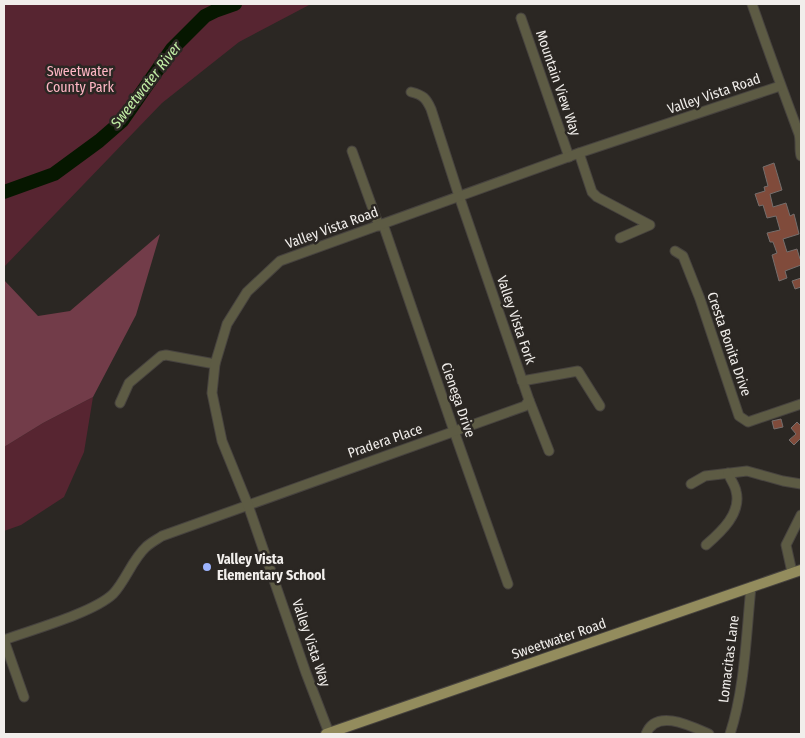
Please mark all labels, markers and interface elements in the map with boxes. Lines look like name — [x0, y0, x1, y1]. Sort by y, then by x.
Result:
street label: Mountain View Way — [532, 28, 584, 139]
water label: Sweetwater River — [106, 38, 186, 133]
park label: Sweetwater County Park — [46, 63, 114, 96]
street label: Valley Vista Road — [665, 70, 763, 118]
street label: Valley Vista Road — [283, 203, 381, 253]
street label: Valley Vista Fork — [493, 273, 539, 367]
street label: Cresta Bonita Drive — [703, 290, 755, 398]
street label: Cienega Drive — [437, 360, 479, 440]
street label: Pradera Place — [346, 420, 425, 462]
place label: Valley Vista Elementary School — [216, 551, 326, 584]
marker: Valley Vista Elementary School — [201, 561, 213, 573]
street label: Valley Vista Way — [288, 597, 334, 690]
street label: Lomacitas Lane — [715, 614, 743, 704]
street label: Sweetwater Road — [509, 615, 609, 663]

